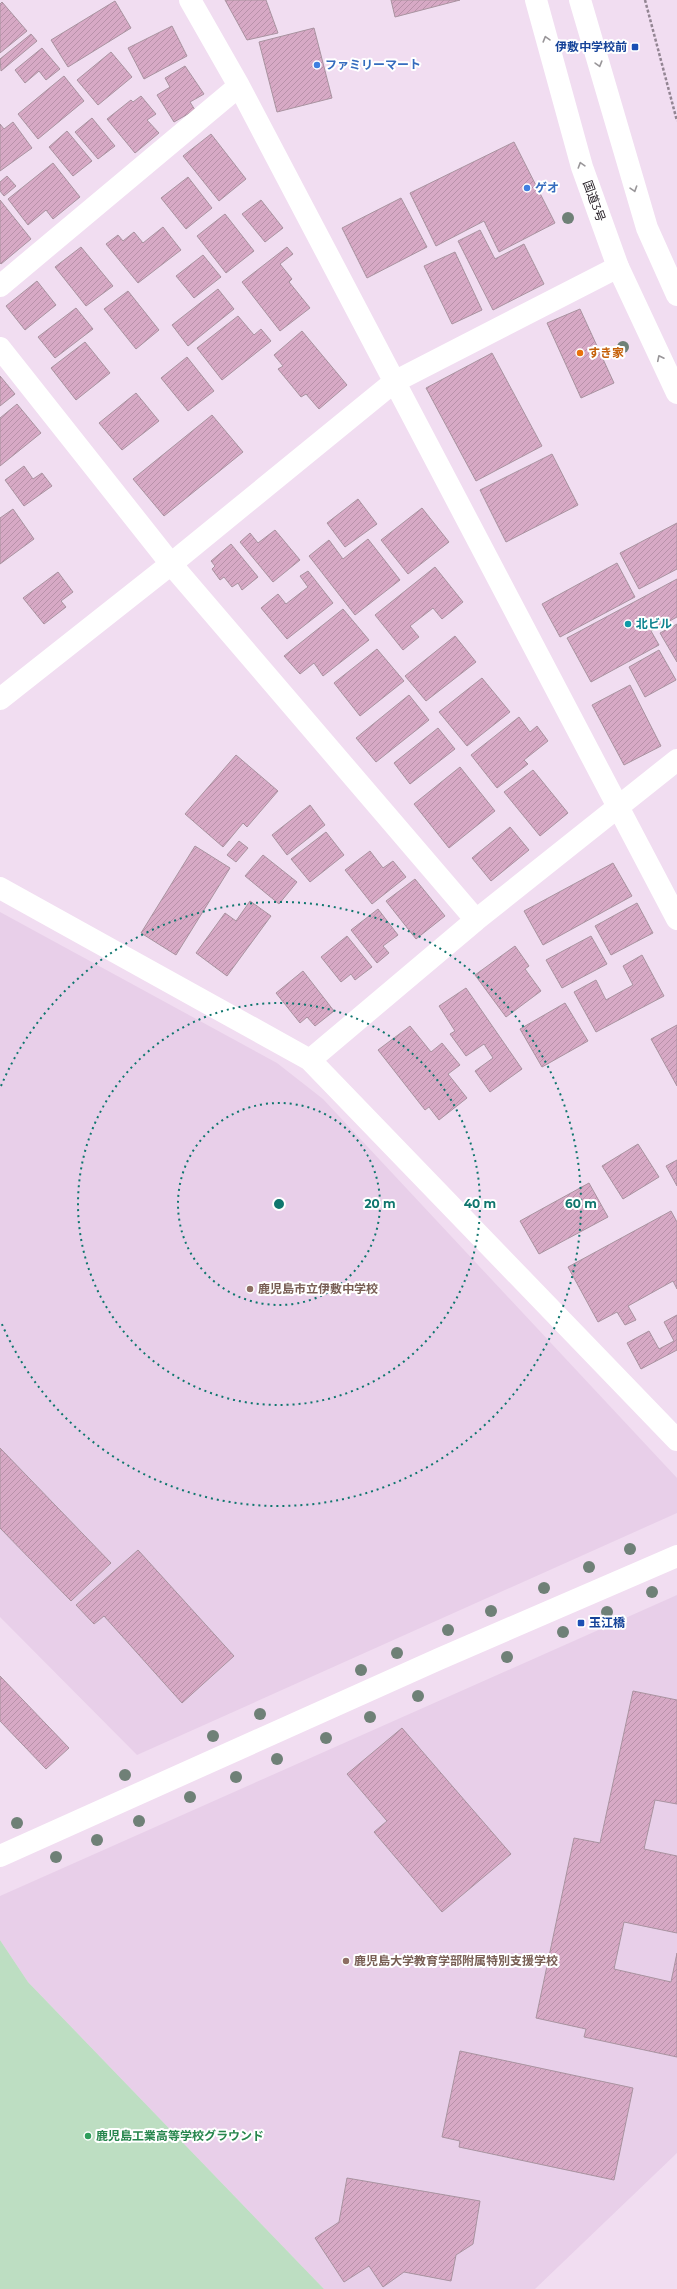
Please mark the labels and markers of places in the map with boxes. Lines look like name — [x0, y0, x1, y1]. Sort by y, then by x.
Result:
place label: 伊敷中学校前 — [555, 39, 627, 54]
marker: 伊敷中学校前 — [630, 42, 640, 52]
place label: ファミリーマート — [325, 57, 421, 72]
marker: ファミリーマート — [312, 60, 322, 70]
place label: ゲオ — [535, 180, 559, 195]
marker: ゲオ — [522, 183, 532, 193]
place label: すき家 — [588, 345, 624, 360]
marker: すき家 — [575, 348, 585, 358]
place label: 北ビル — [636, 616, 672, 631]
marker: 北ビル — [623, 619, 633, 629]
centre of rings — [272, 1197, 286, 1211]
place label: 鹿児島市立伊敷中学校 — [258, 1281, 378, 1296]
marker: 鹿児島市立伊敷中学校 — [245, 1284, 255, 1294]
place label: 玉江橋 — [589, 1615, 626, 1630]
marker: 玉江橋 — [576, 1618, 586, 1628]
place label: 鹿児島大学教育学部附属特別支援学校 — [354, 1953, 558, 1968]
marker: 鹿児島大学教育学部附属特別支援学校 — [341, 1956, 351, 1966]
place label: 鹿児島工業高等学校グラウンド — [96, 2128, 264, 2143]
marker: 鹿児島工業高等学校グラウンド — [83, 2131, 93, 2141]

